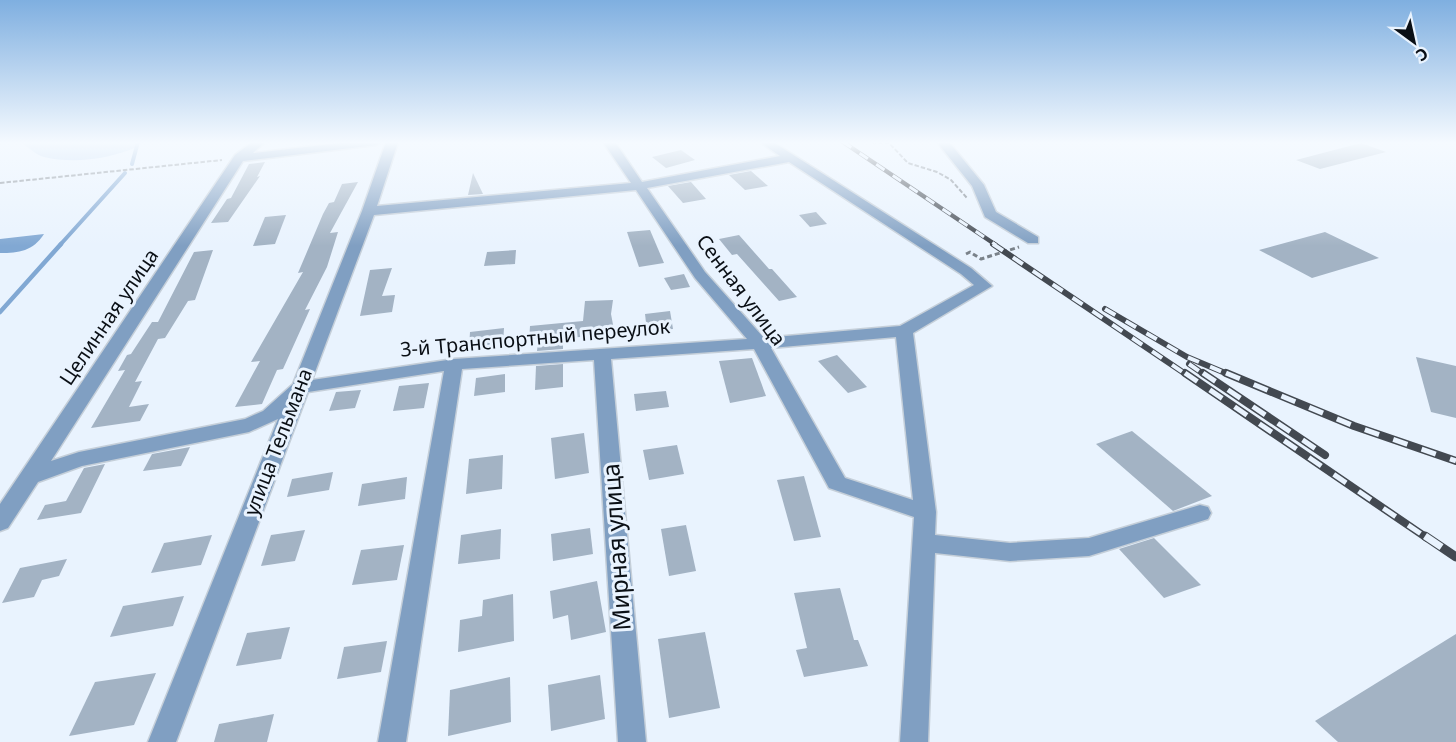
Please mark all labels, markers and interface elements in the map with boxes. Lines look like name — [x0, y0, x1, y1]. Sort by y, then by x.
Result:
north arrow — [1384, 12, 1444, 72]
text: С — [1412, 43, 1432, 67]
street label: Сенная улица — [691, 228, 792, 351]
street label: Целинная улица — [53, 243, 164, 390]
street label: 3-й Транспортный переулок — [399, 312, 671, 363]
street label: улица Тельмана — [237, 364, 318, 519]
street label: Мирная улица — [593, 462, 638, 632]

